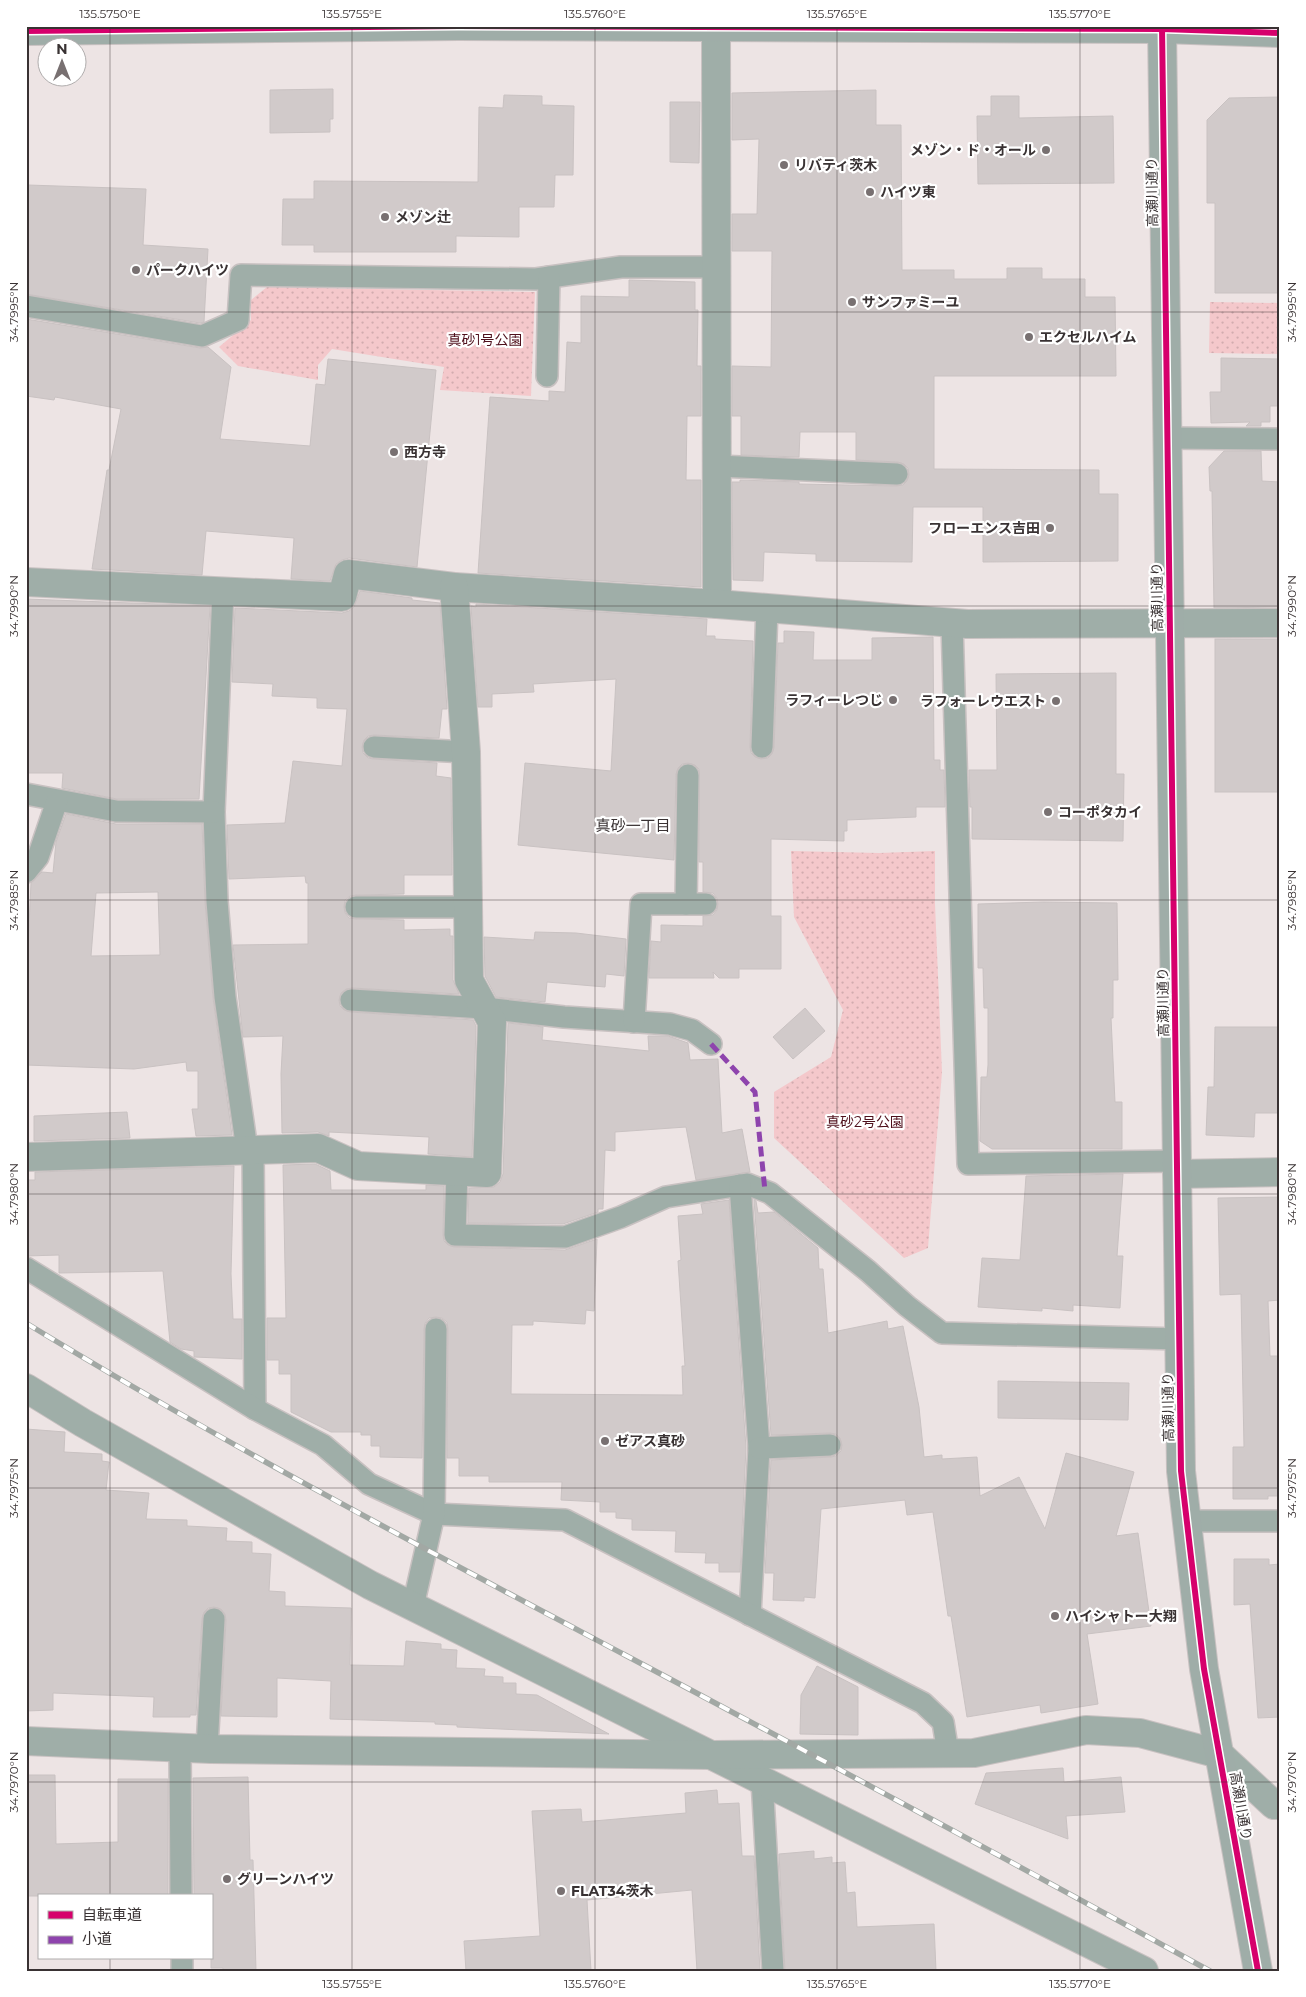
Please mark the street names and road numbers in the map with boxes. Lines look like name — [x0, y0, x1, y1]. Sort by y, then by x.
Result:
street label: 高瀬川通り — [1142, 157, 1162, 227]
street label: 高瀬川通り — [1147, 562, 1167, 632]
street label: 高瀬川通り — [1153, 967, 1173, 1037]
street label: 高瀬川通り — [1158, 1372, 1178, 1442]
street label: 高瀬川通り — [1226, 1770, 1256, 1842]

